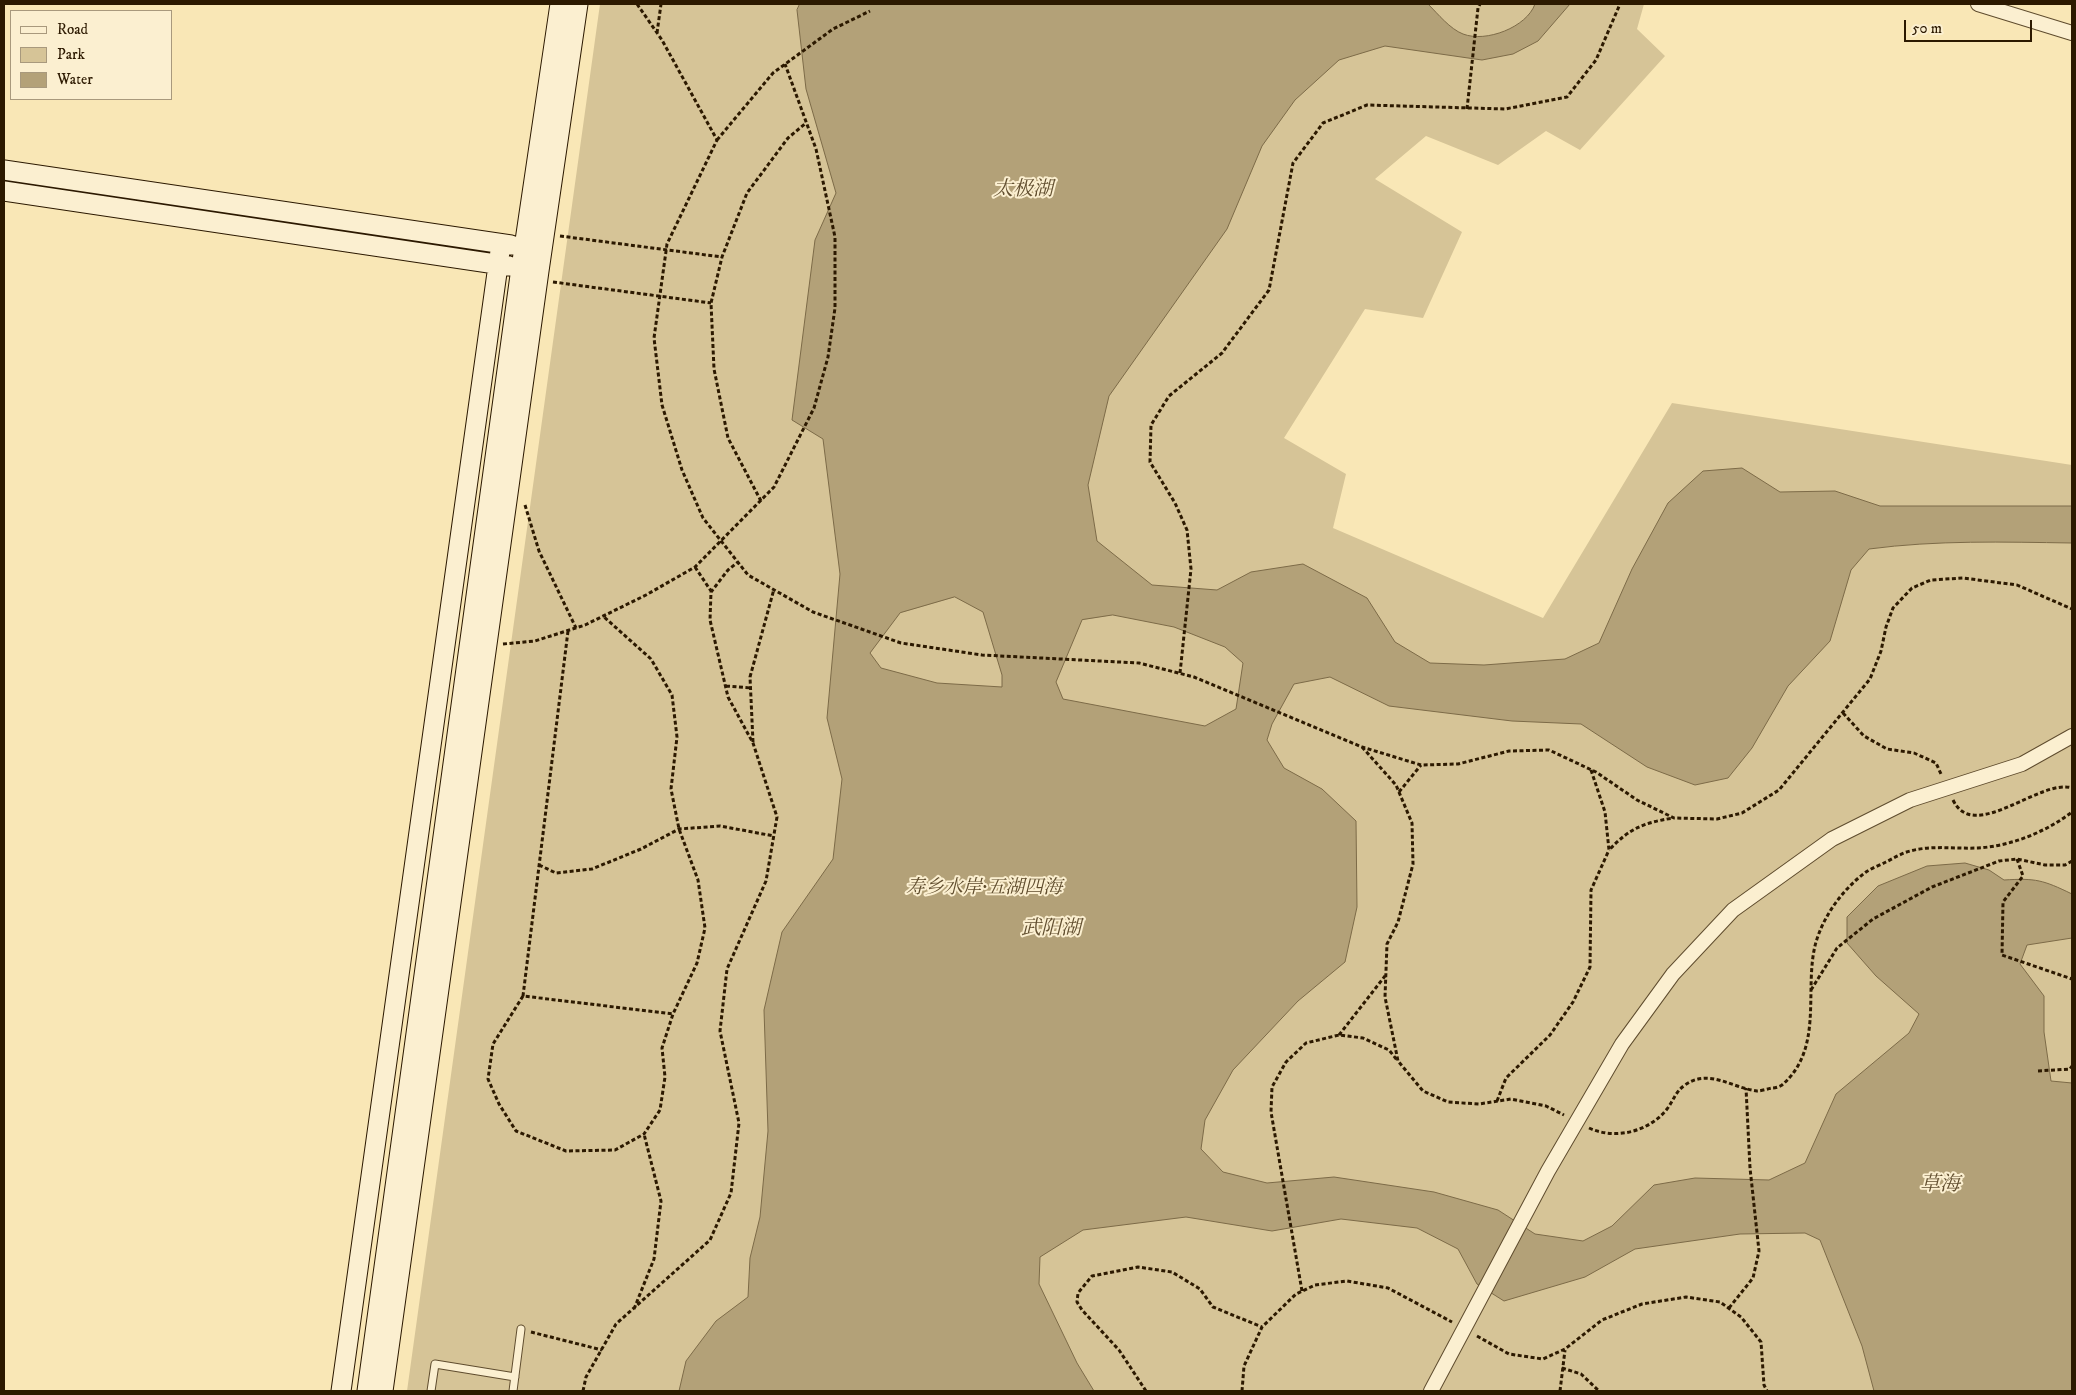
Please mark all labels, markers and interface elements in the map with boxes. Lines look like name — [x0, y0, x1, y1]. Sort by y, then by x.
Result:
legend — [10, 10, 172, 100]
scale bar — [1906, 10, 2034, 42]
text: 50 m — [1912, 19, 1942, 38]
text: Road — [57, 20, 88, 39]
text: Park — [57, 45, 85, 64]
text: Water — [57, 70, 93, 89]
water label: 太极湖 — [993, 179, 1053, 203]
park label: 寿乡水岸·五湖四海 — [906, 878, 1062, 900]
water label: 武阳湖 — [1021, 918, 1081, 942]
water label: 草海 — [1920, 1174, 1960, 1198]

